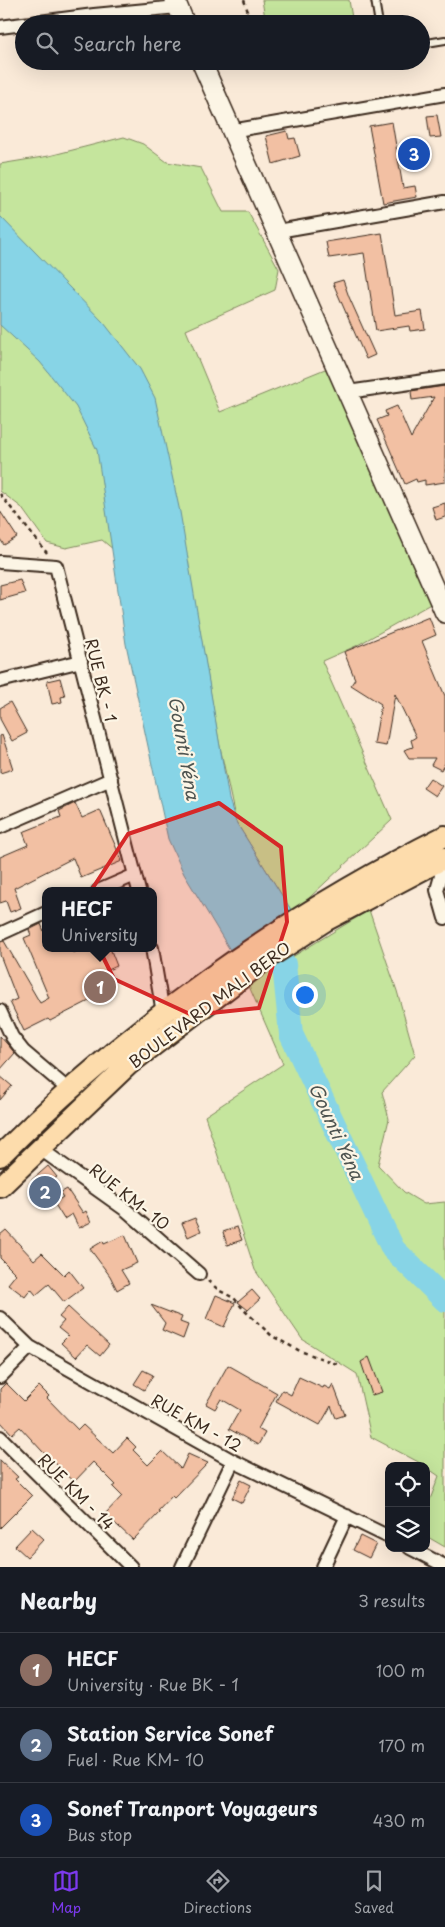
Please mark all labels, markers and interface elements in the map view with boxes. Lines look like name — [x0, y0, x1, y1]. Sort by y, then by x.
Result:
search box — [15, 15, 430, 70]
icon: search — [33, 29, 61, 57]
text: Search here — [73, 29, 182, 57]
pin: 3 — [398, 135, 430, 173]
street label: RUE BK - 1 — [80, 636, 124, 724]
water label: Gounti Yéna — [163, 694, 208, 803]
popup — [42, 887, 157, 952]
text: HECF — [61, 894, 113, 922]
text: University — [61, 922, 138, 946]
street label: BOULEVARD MALI BERO — [123, 935, 295, 1073]
pin: 1 — [84, 968, 116, 1006]
your location — [292, 982, 318, 1008]
water label: Gounti Yéna — [303, 1078, 372, 1185]
street label: RUE KM- 10 — [85, 1157, 175, 1235]
pin: 2 — [29, 1173, 61, 1211]
street label: RUE KM - 12 — [147, 1387, 247, 1457]
street label: RUE KM - 14 — [33, 1447, 121, 1535]
map controls — [385, 1462, 430, 1552]
button: locate — [385, 1462, 430, 1507]
button: layers — [385, 1507, 430, 1552]
text: Nearby — [20, 1584, 97, 1616]
text: 3 results — [358, 1588, 425, 1612]
text: HECF — [67, 1644, 119, 1672]
text: 1 — [32, 1658, 40, 1682]
text: 100 m — [376, 1658, 425, 1682]
text: University · Rue BK - 1 — [67, 1672, 239, 1696]
text: Station Service Sonef — [67, 1719, 273, 1747]
text: 2 — [30, 1733, 42, 1757]
text: 170 m — [379, 1733, 425, 1757]
text: Fuel · Rue KM- 10 — [67, 1747, 204, 1771]
text: Sonef Tranport Voyageurs — [67, 1794, 318, 1822]
text: 3 — [31, 1808, 41, 1832]
text: 430 m — [373, 1808, 425, 1832]
text: Bus stop — [67, 1822, 132, 1846]
tab: Map — [51, 1867, 81, 1918]
tab: Directions — [184, 1867, 252, 1918]
tab: Saved — [354, 1867, 394, 1918]

